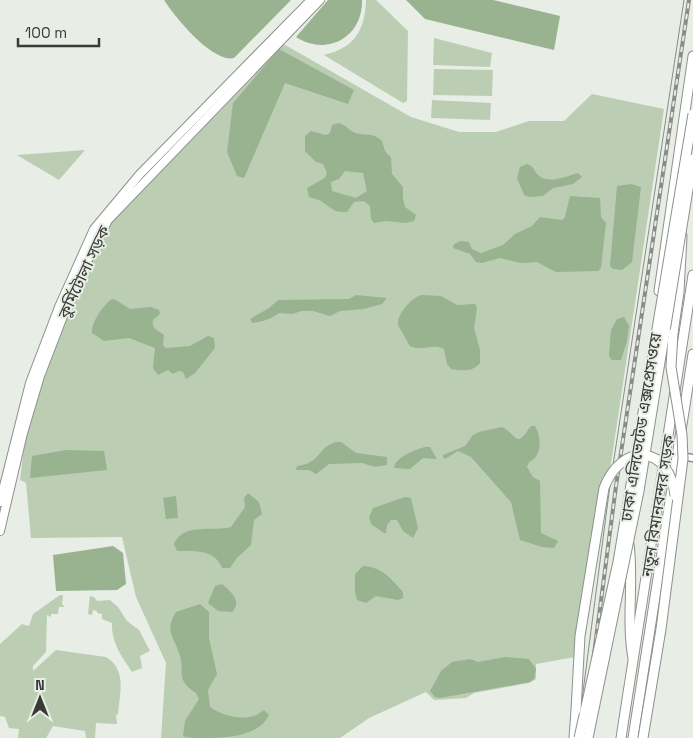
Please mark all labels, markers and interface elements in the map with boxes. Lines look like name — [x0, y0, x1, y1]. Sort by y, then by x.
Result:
scale bar — [18, 15, 99, 47]
text: 100 m — [25, 23, 67, 42]
street label: কুর্মিটোলা সড়ক — [53, 221, 115, 323]
street label: ঢাকা এলিভেটেড এক্সপ্রেসওয়ে — [616, 330, 666, 524]
street label: নতুন বিমানবন্দর সড়ক — [636, 433, 680, 579]
north arrow — [15, 673, 65, 723]
text: N — [35, 676, 45, 694]

